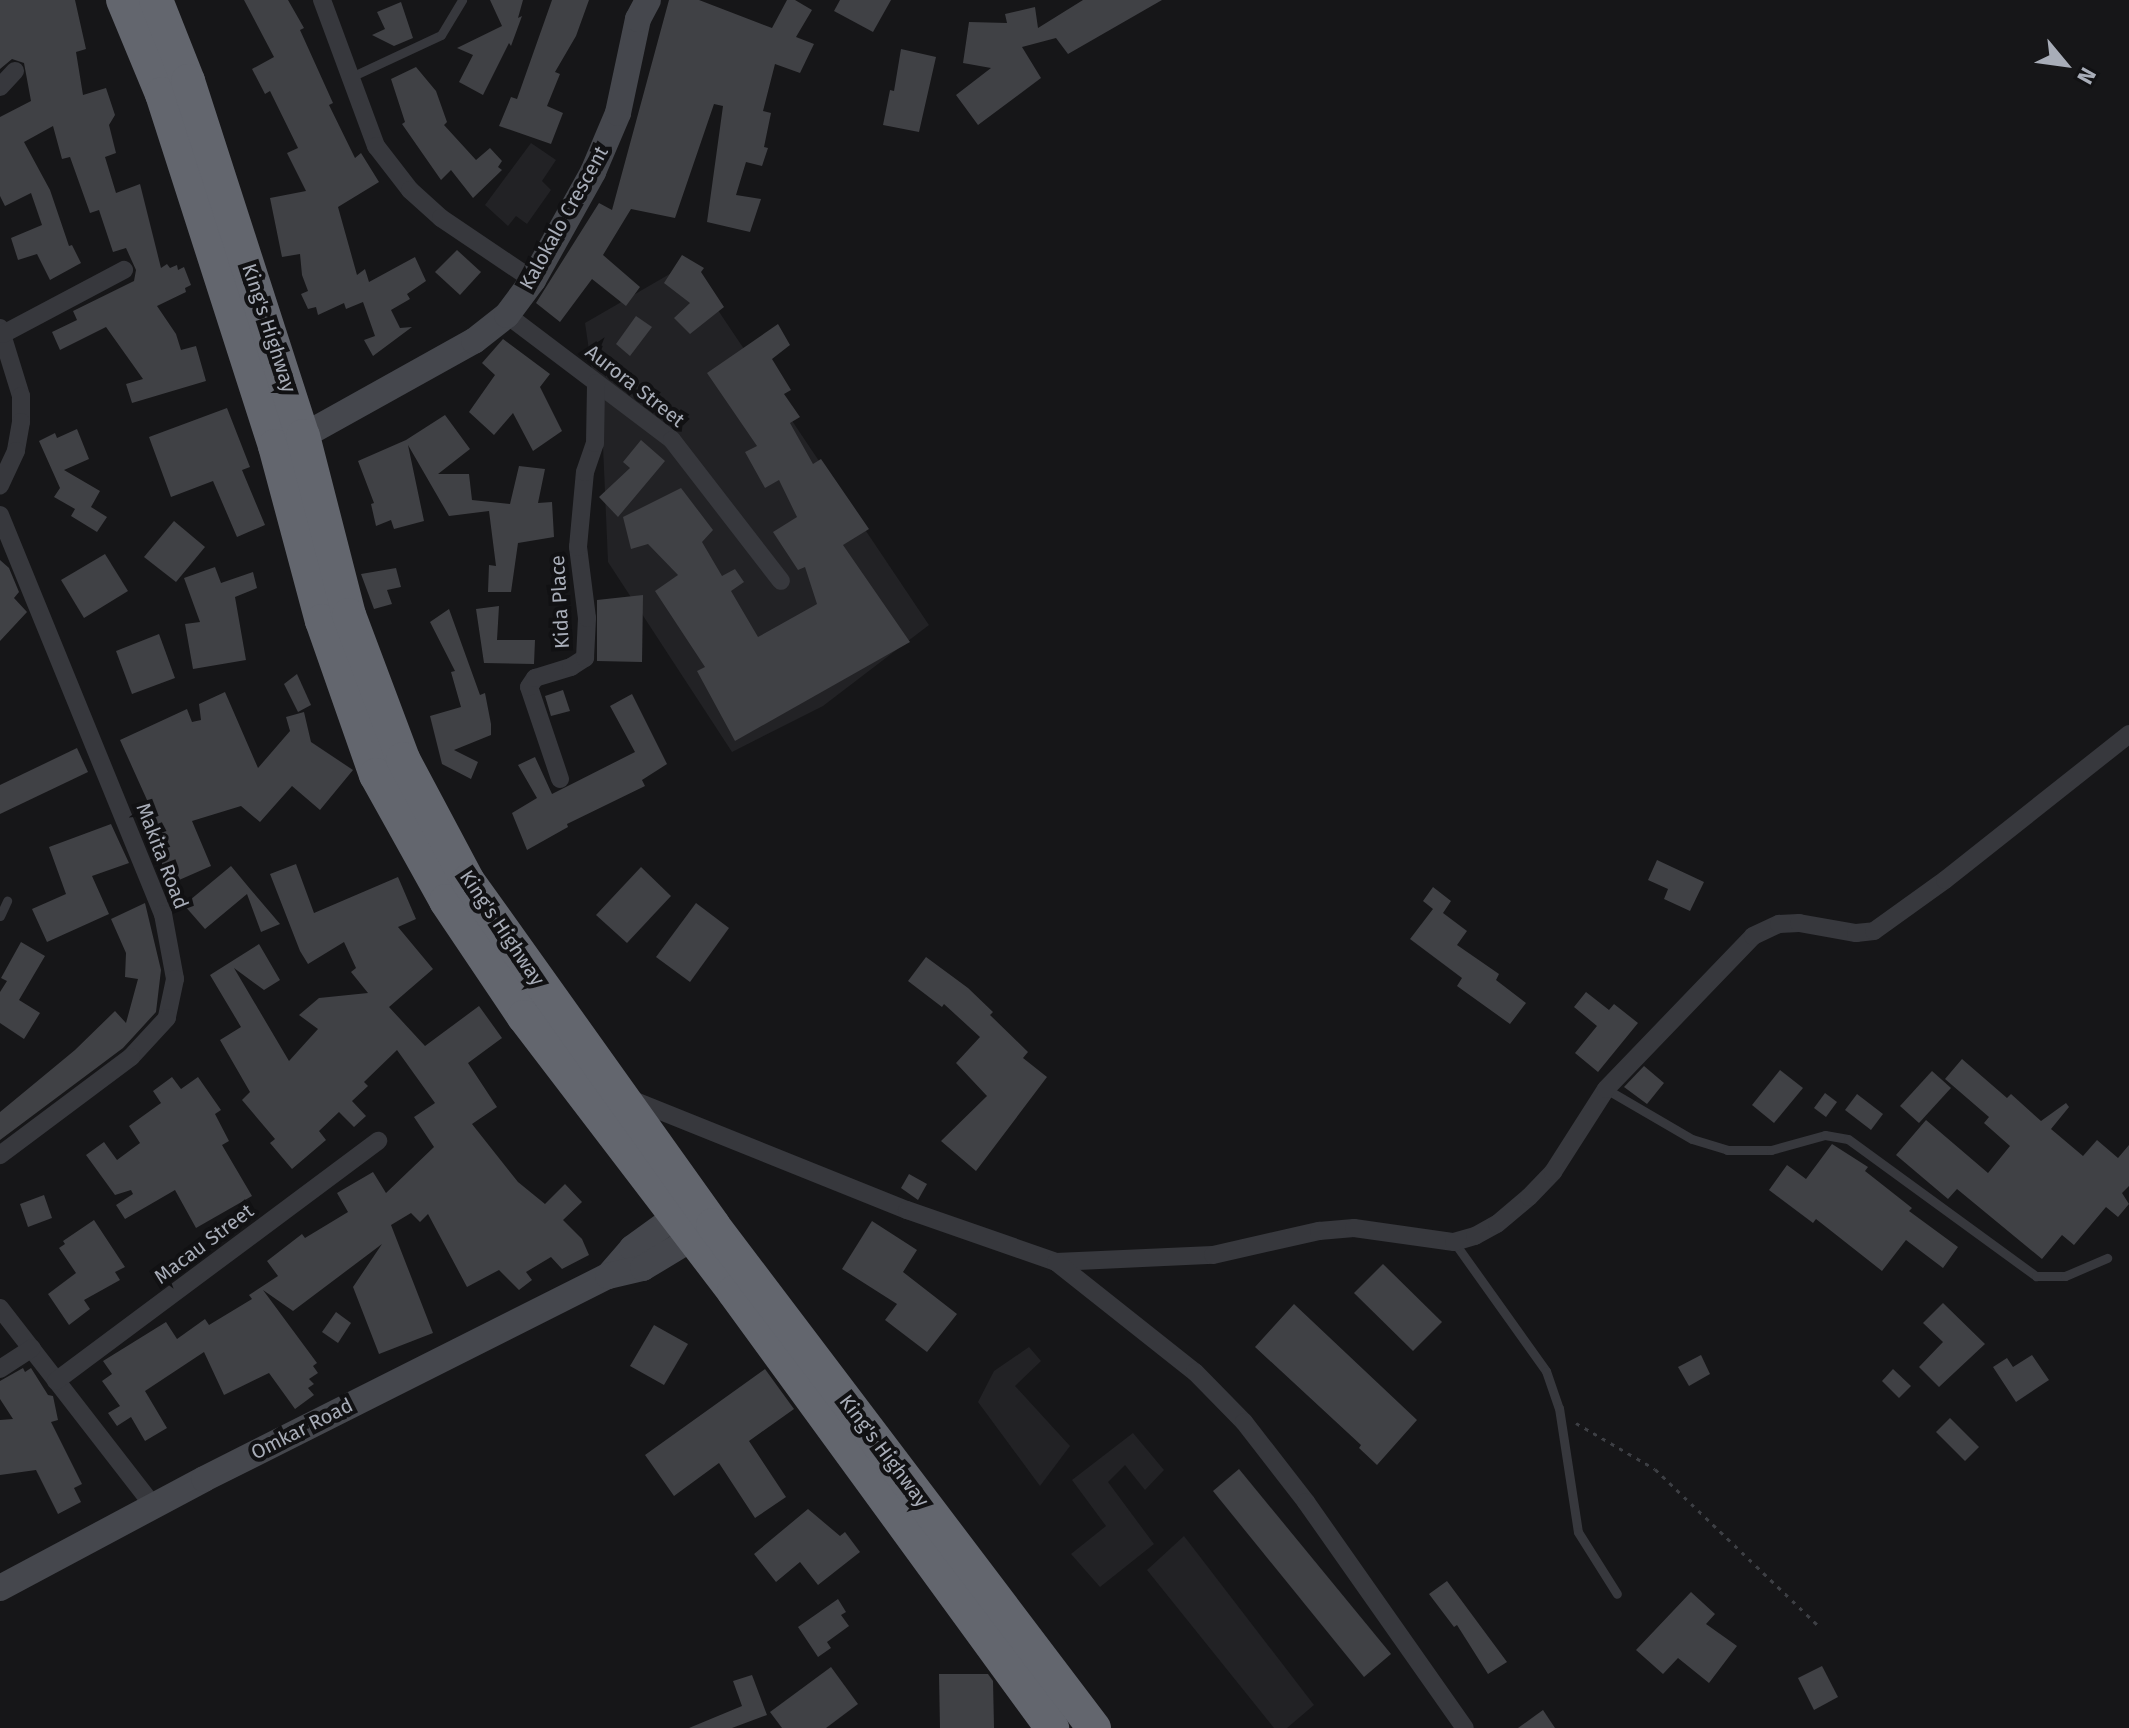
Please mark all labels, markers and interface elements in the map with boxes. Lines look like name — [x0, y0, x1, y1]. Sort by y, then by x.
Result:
north arrow — [2025, 24, 2105, 104]
text: N — [2071, 63, 2102, 89]
street label: Kalokalo Crescent — [515, 142, 613, 294]
street label: King's Highway — [237, 260, 301, 396]
street label: Aurora Street — [581, 340, 689, 432]
street label: Kida Place — [546, 555, 574, 649]
street label: Makita Road — [131, 800, 193, 912]
street label: King's Highway — [455, 866, 549, 990]
street label: Macau Street — [150, 1199, 258, 1289]
street label: King's Highway — [834, 1390, 934, 1512]
street label: Omkar Road — [247, 1393, 357, 1465]

